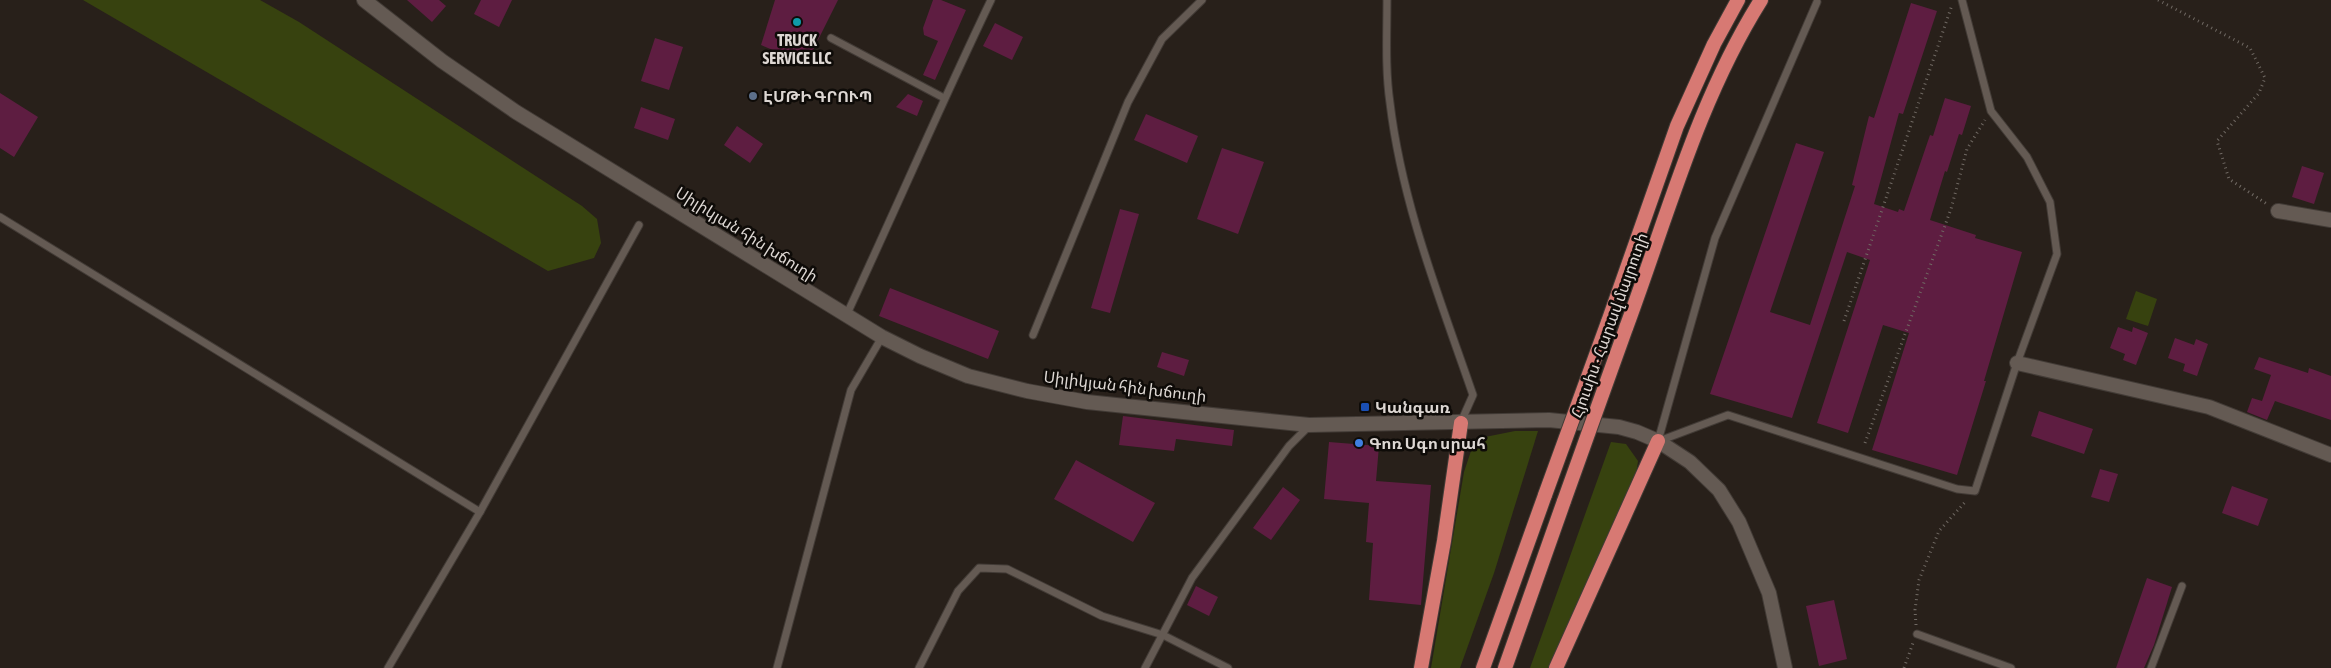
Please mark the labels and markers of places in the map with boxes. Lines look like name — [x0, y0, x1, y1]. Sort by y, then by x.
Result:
marker: TRUCK SERVICE LLC — [791, 16, 803, 28]
place label: TRUCK SERVICE LLC — [763, 31, 832, 67]
place label: ԷՄԹԻ ԳՐՈՒՊ — [763, 87, 873, 105]
marker: ԷՄԹԻ ԳՐՈՒՊ — [747, 90, 759, 102]
place label: Կանգառ — [1375, 398, 1451, 417]
marker: Կանգառ — [1359, 401, 1371, 413]
place label: Գոռ Սգո սրահ — [1369, 434, 1486, 453]
marker: Գոռ Սգո սրահ — [1353, 437, 1365, 449]

